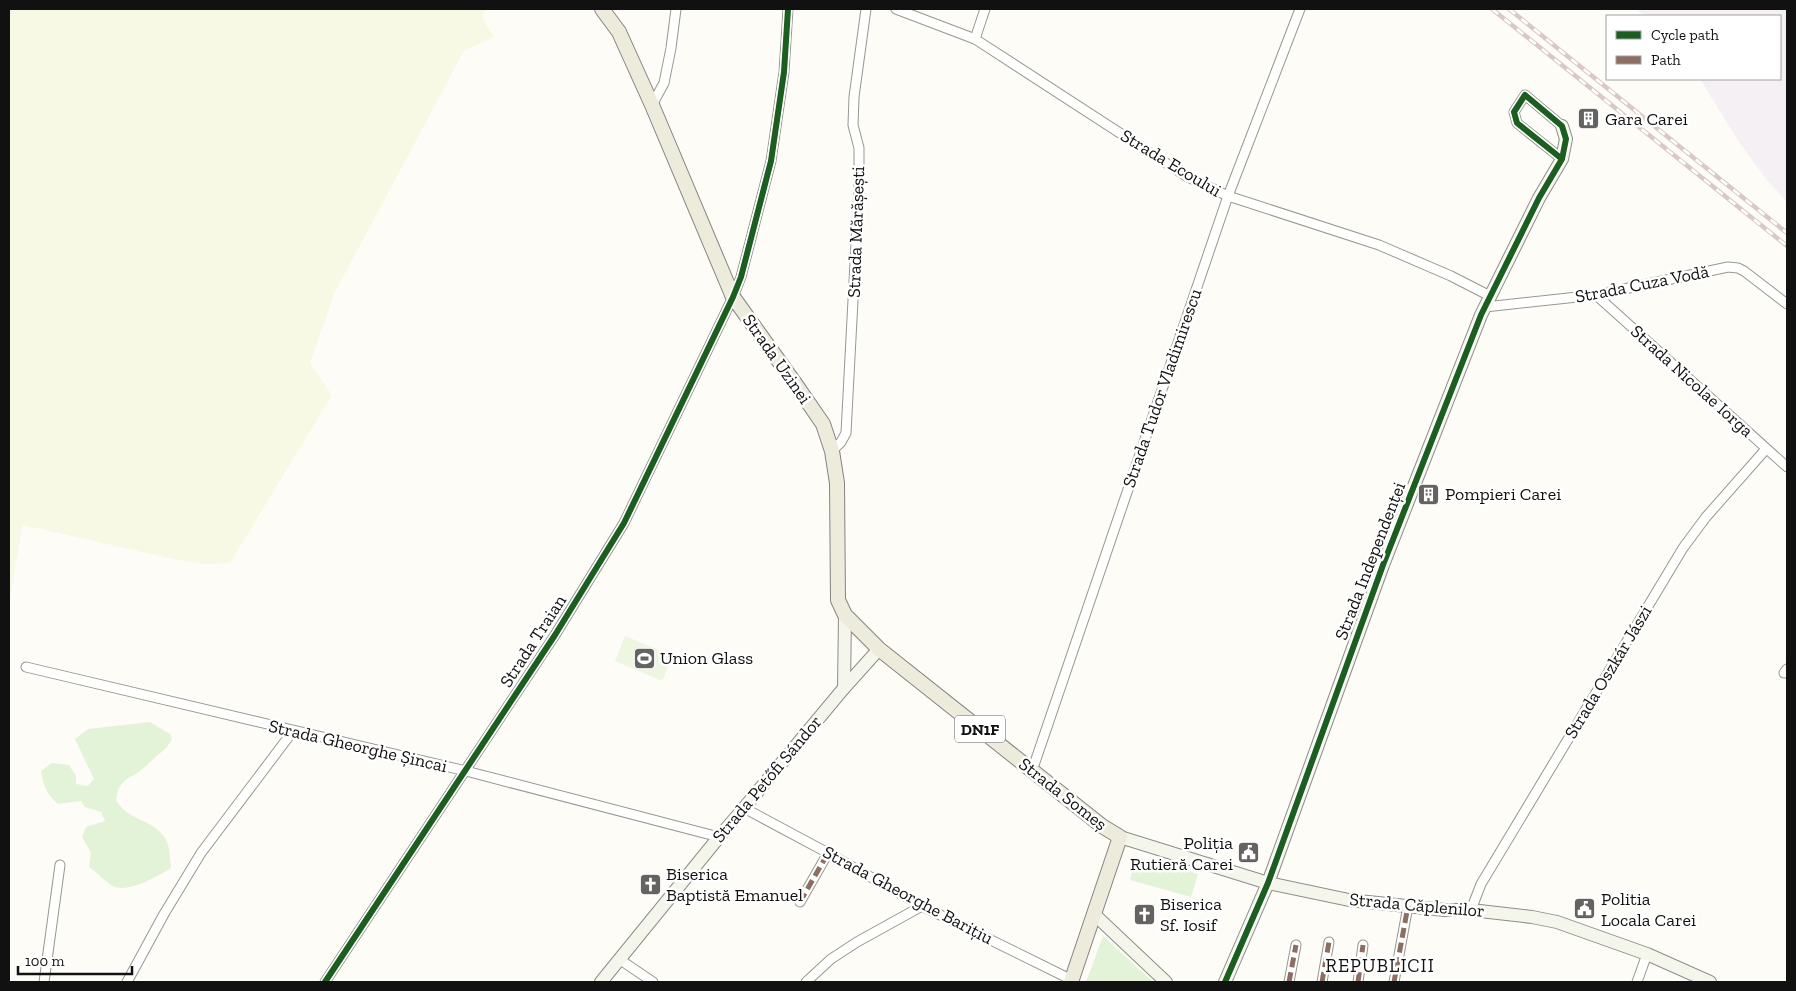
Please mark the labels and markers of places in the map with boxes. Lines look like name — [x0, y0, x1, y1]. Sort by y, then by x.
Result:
building icon: Gara Carei — [1577, 107, 1601, 131]
place label: Gara Carei — [1605, 108, 1688, 130]
building icon: Pompieri Carei — [1417, 482, 1441, 506]
place label: Pompieri Carei — [1445, 483, 1561, 505]
sports icon: Union Glass — [632, 646, 656, 670]
place label: Union Glass — [660, 647, 753, 669]
place label: Poliția Rutieră Carei — [1130, 832, 1233, 875]
public building icon: Poliția Rutieră Carei — [1237, 841, 1261, 865]
place label: Biserica Baptistă Emanuel — [666, 863, 803, 906]
church icon: Biserica Baptistă Emanuel — [638, 872, 662, 896]
place label: Politia Locala Carei — [1601, 888, 1696, 931]
place label: Biserica Sf. Iosif — [1160, 893, 1222, 936]
public building icon: Politia Locala Carei — [1573, 897, 1597, 921]
church icon: Biserica Sf. Iosif — [1132, 902, 1156, 926]

